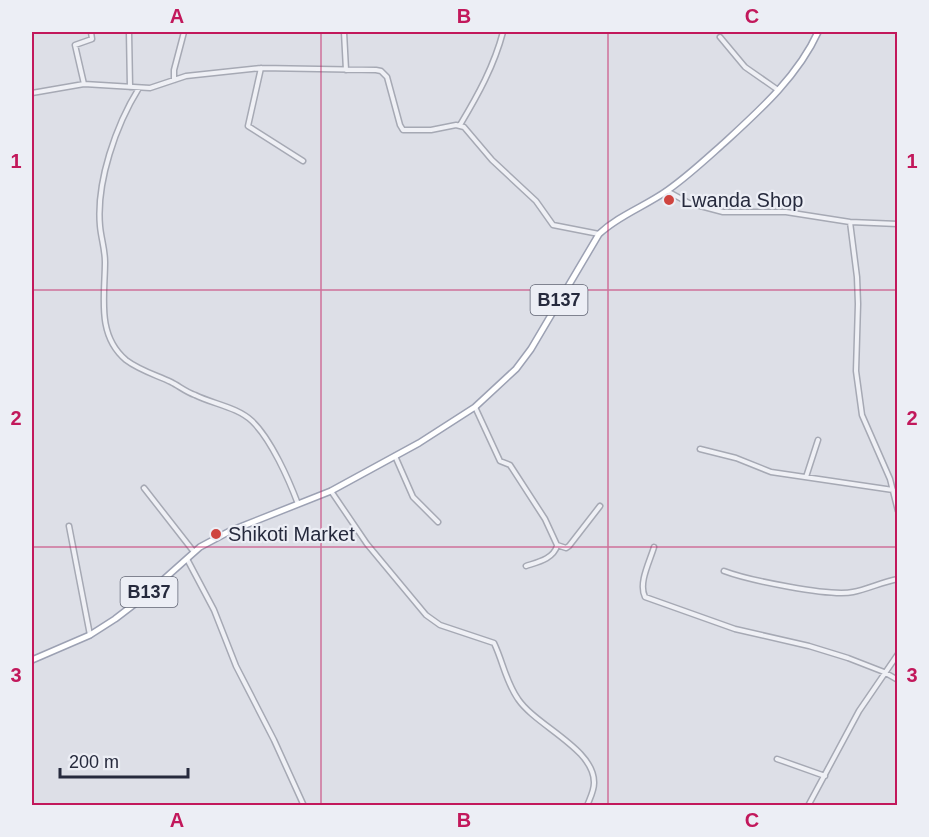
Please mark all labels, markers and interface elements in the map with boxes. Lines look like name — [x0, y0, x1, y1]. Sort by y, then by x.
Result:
text: A — [170, 5, 184, 27]
text: B — [457, 5, 471, 27]
text: C — [745, 5, 759, 27]
text: 1 — [10, 150, 22, 172]
text: 1 — [906, 150, 918, 172]
place label: Lwanda Shop — [681, 189, 803, 211]
marker: Lwanda Shop — [662, 193, 676, 207]
road number: B137 — [530, 285, 588, 315]
text: 2 — [10, 407, 22, 429]
text: 2 — [906, 407, 918, 429]
place label: Shikoti Market — [228, 523, 355, 545]
marker: Shikoti Market — [209, 527, 223, 541]
road number: B137 — [120, 577, 178, 607]
text: 3 — [10, 664, 22, 686]
text: 3 — [906, 664, 918, 686]
scale bar — [60, 741, 188, 779]
text: 200 m — [69, 752, 119, 772]
text: A — [170, 809, 184, 831]
text: B — [457, 809, 471, 831]
text: C — [745, 809, 759, 831]

